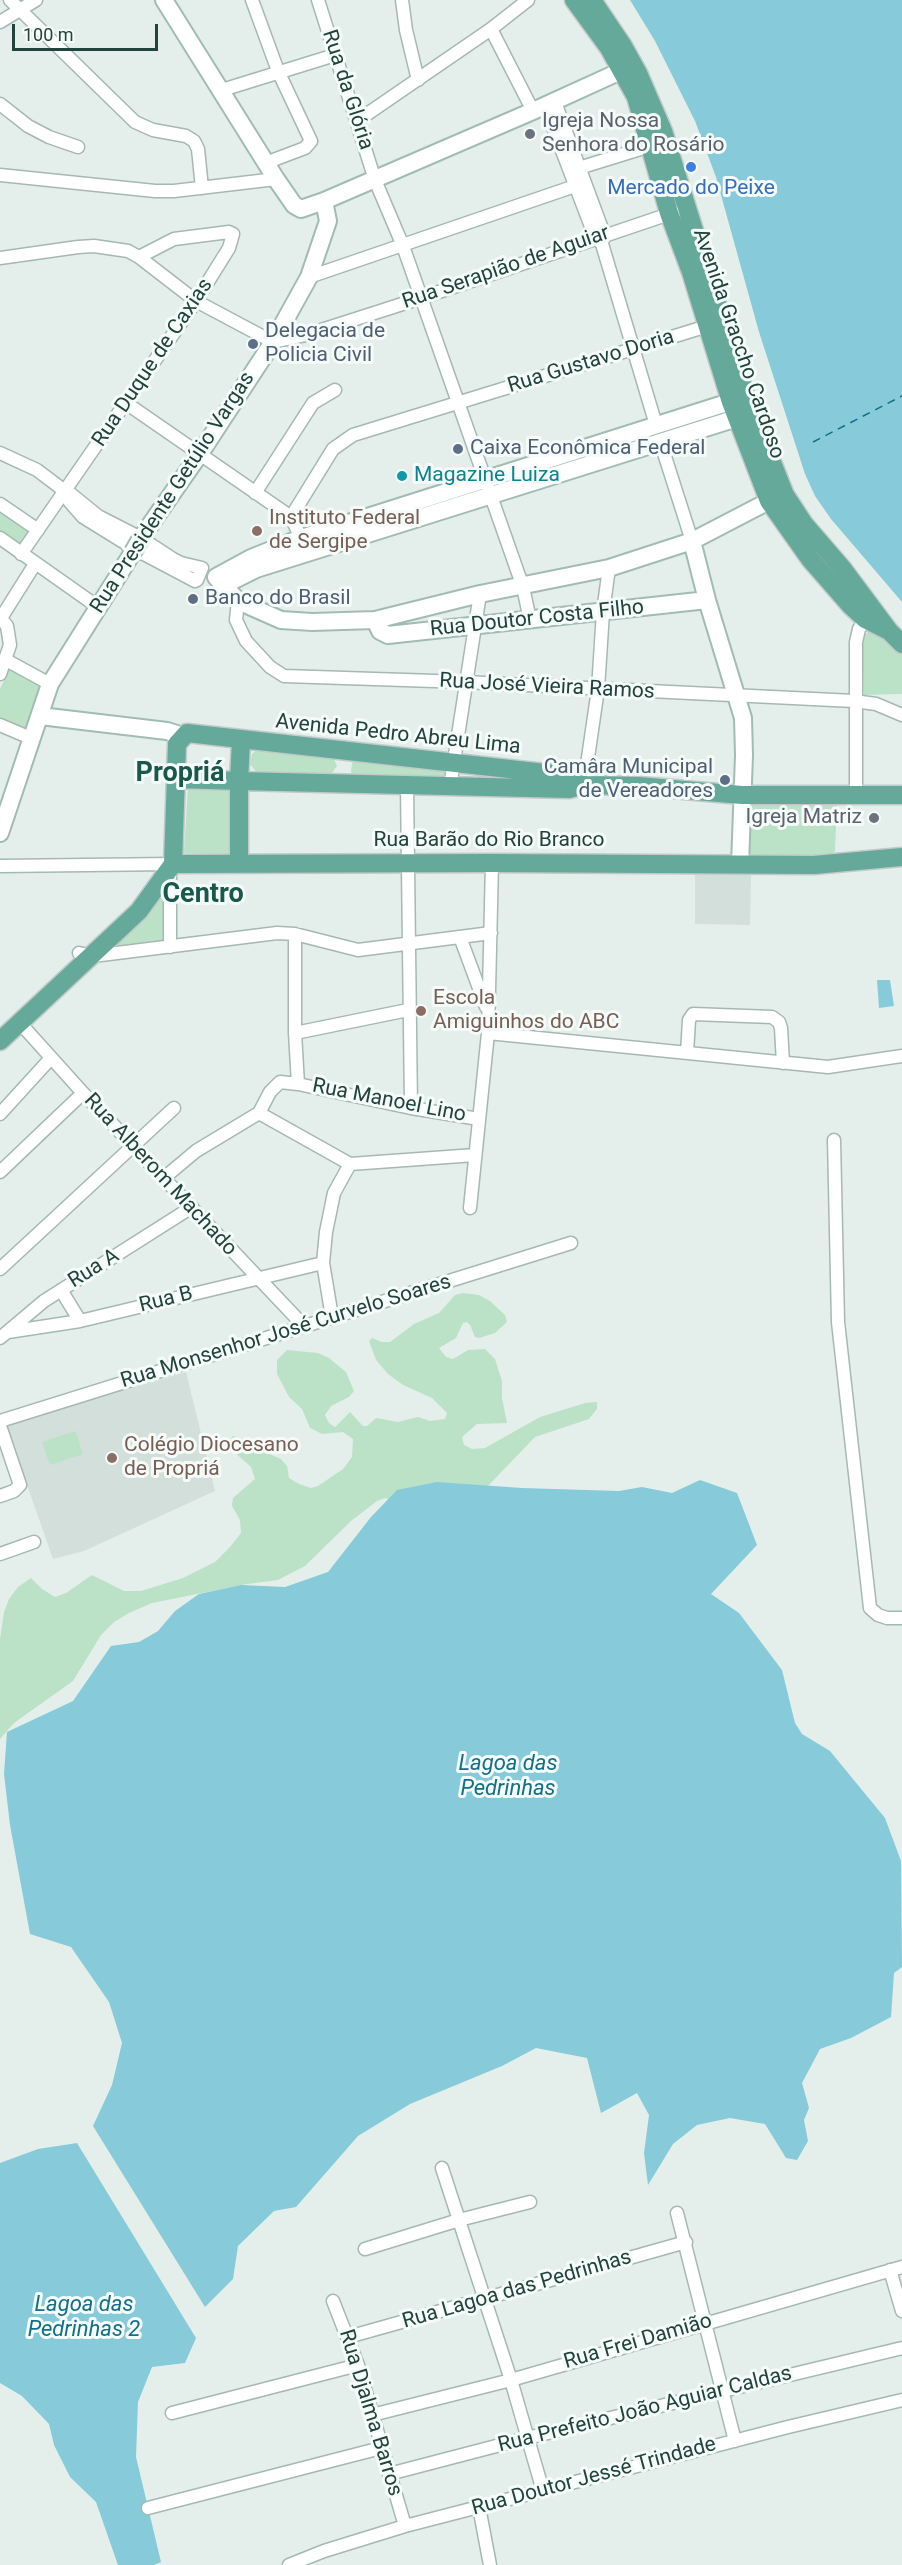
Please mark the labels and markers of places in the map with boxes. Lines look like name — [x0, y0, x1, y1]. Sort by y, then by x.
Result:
place label: Igreja Nossa Senhora do Rosário — [542, 109, 724, 159]
marker: Igreja Nossa Senhora do Rosário — [523, 127, 537, 141]
marker: Mercado do Peixe — [684, 160, 698, 174]
place label: Mercado do Peixe — [607, 176, 775, 202]
place label: Delegacia de Policia Civil — [265, 319, 385, 369]
marker: Delegacia de Policia Civil — [246, 337, 260, 351]
place label: Caixa Econômica Federal — [470, 436, 705, 462]
marker: Caixa Econômica Federal — [451, 442, 465, 456]
place label: Magazine Luiza — [414, 463, 560, 489]
marker: Magazine Luiza — [395, 469, 409, 483]
place label: Instituto Federal de Sergipe — [269, 506, 420, 556]
marker: Instituto Federal de Sergipe — [250, 524, 264, 538]
place label: Banco do Brasil — [205, 586, 351, 612]
marker: Banco do Brasil — [186, 592, 200, 606]
place label: Camâra Municipal de Vereadores — [544, 755, 713, 805]
marker: Camâra Municipal de Vereadores — [718, 773, 732, 787]
place label: Igreja Matriz — [746, 805, 862, 831]
marker: Igreja Matriz — [867, 811, 881, 825]
place label: Escola Amiguinhos do ABC — [433, 986, 619, 1036]
marker: Escola Amiguinhos do ABC — [414, 1004, 428, 1018]
place label: Colégio Diocesano de Propriá — [124, 1433, 299, 1483]
marker: Colégio Diocesano de Propriá — [105, 1451, 119, 1465]

